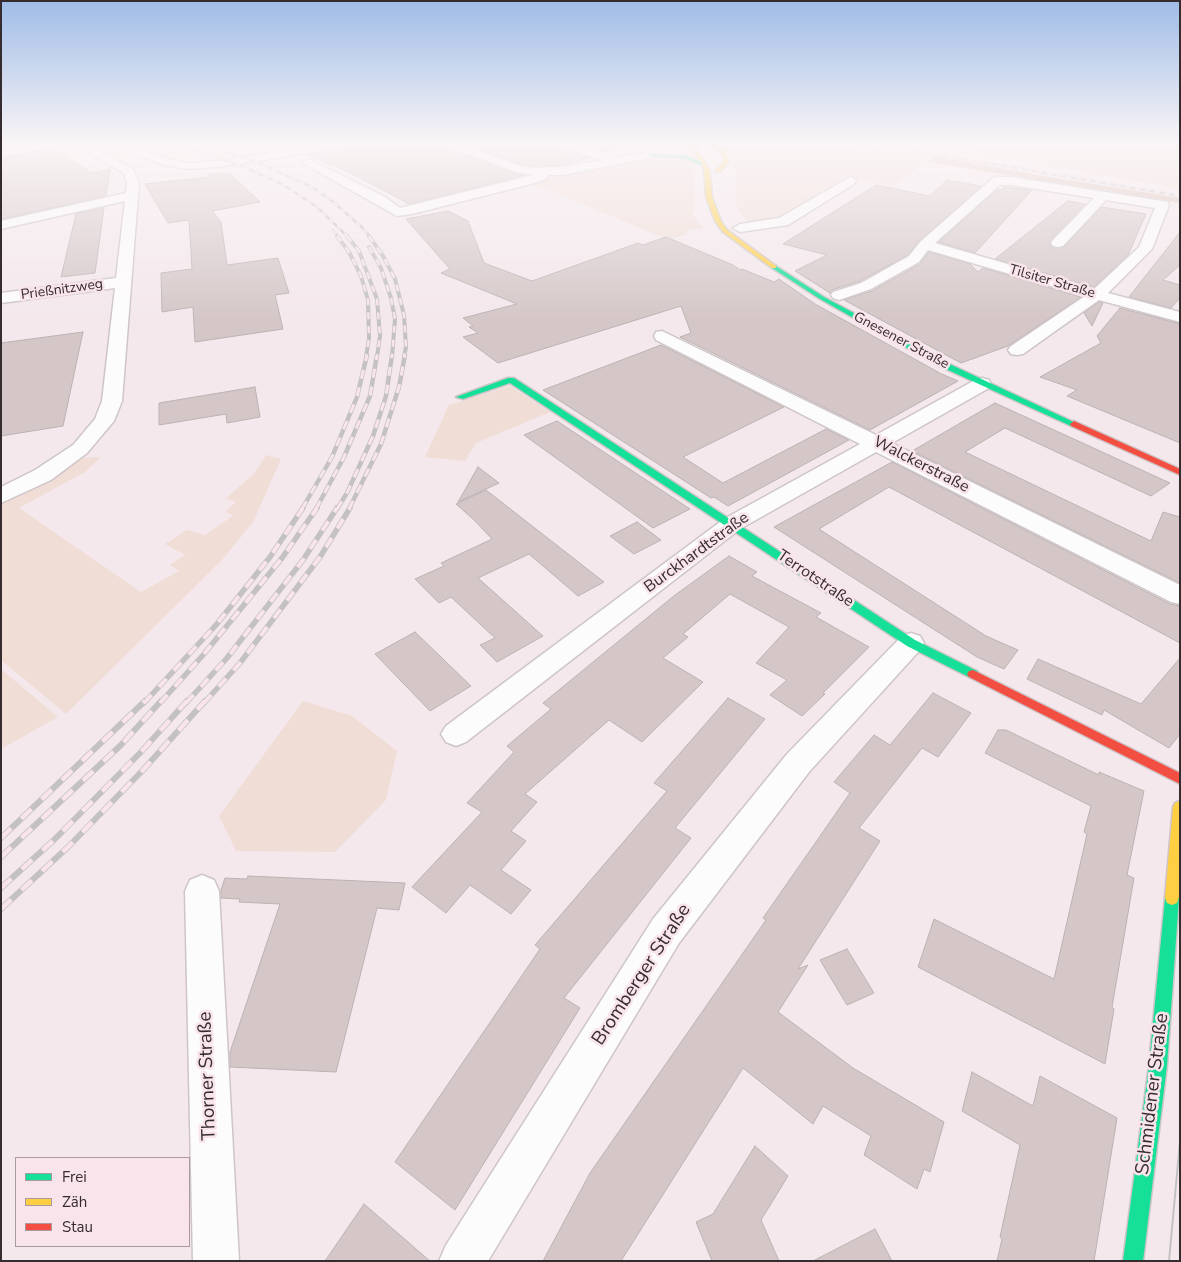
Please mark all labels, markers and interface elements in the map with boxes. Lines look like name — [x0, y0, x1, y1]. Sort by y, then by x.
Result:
street label: Tilsiter Straße — [1007, 262, 1097, 302]
street label: Prießnitzweg — [20, 276, 104, 304]
street label: Gnesener Straße — [850, 309, 952, 373]
street label: Walckerstraße — [870, 433, 972, 497]
street label: Burckhardtstraße — [641, 509, 753, 597]
street label: Terrotstraße — [773, 546, 857, 612]
street label: Bromberger Straße — [588, 900, 696, 1050]
street label: Thorner Straße — [194, 1011, 222, 1141]
street label: Schmidener Straße — [1132, 1012, 1174, 1176]
legend — [15, 1157, 190, 1247]
text: Frei — [62, 1167, 87, 1187]
text: Zäh — [62, 1192, 87, 1212]
text: Stau — [62, 1217, 93, 1237]

